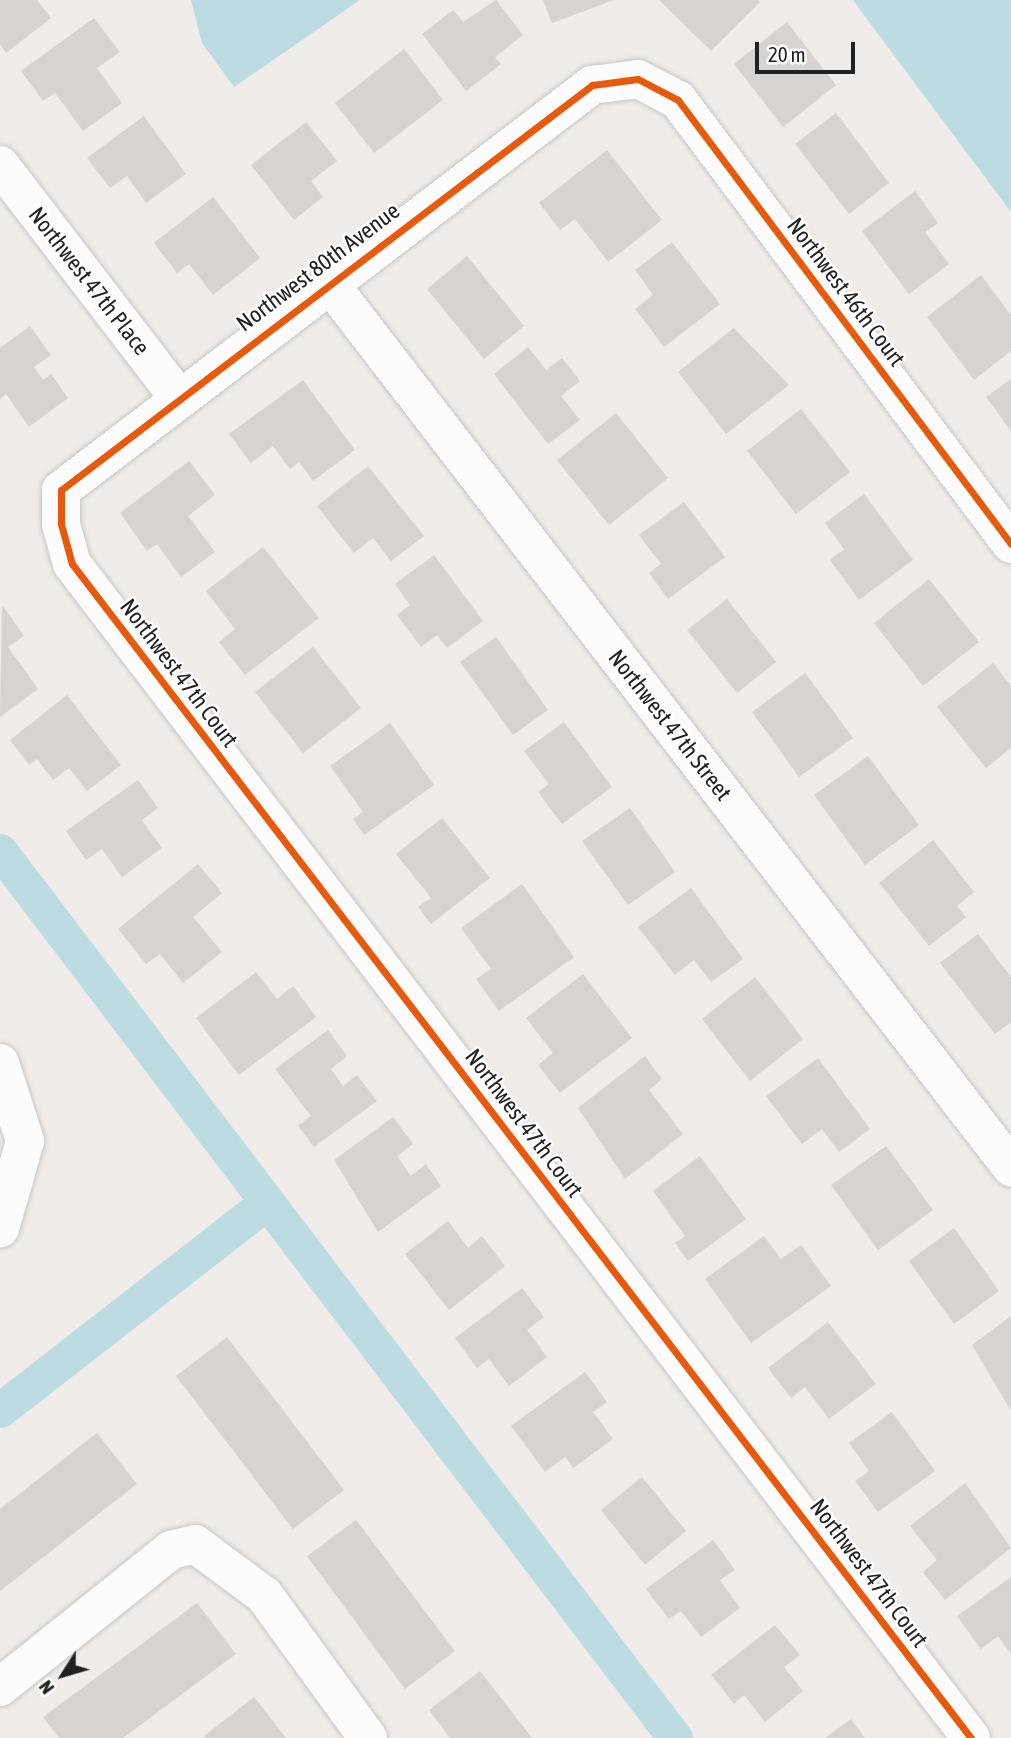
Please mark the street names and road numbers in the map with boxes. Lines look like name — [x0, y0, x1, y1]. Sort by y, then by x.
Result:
street label: Northwest 80th Avenue — [231, 197, 405, 337]
street label: Northwest 47th Place — [23, 202, 155, 360]
street label: Northwest 46th Court — [781, 212, 911, 372]
street label: Northwest 47th Court — [114, 593, 244, 753]
street label: Northwest 47th Street — [603, 644, 737, 806]
street label: Northwest 47th Court — [459, 1043, 589, 1203]
street label: Northwest 47th Court — [804, 1493, 934, 1653]

